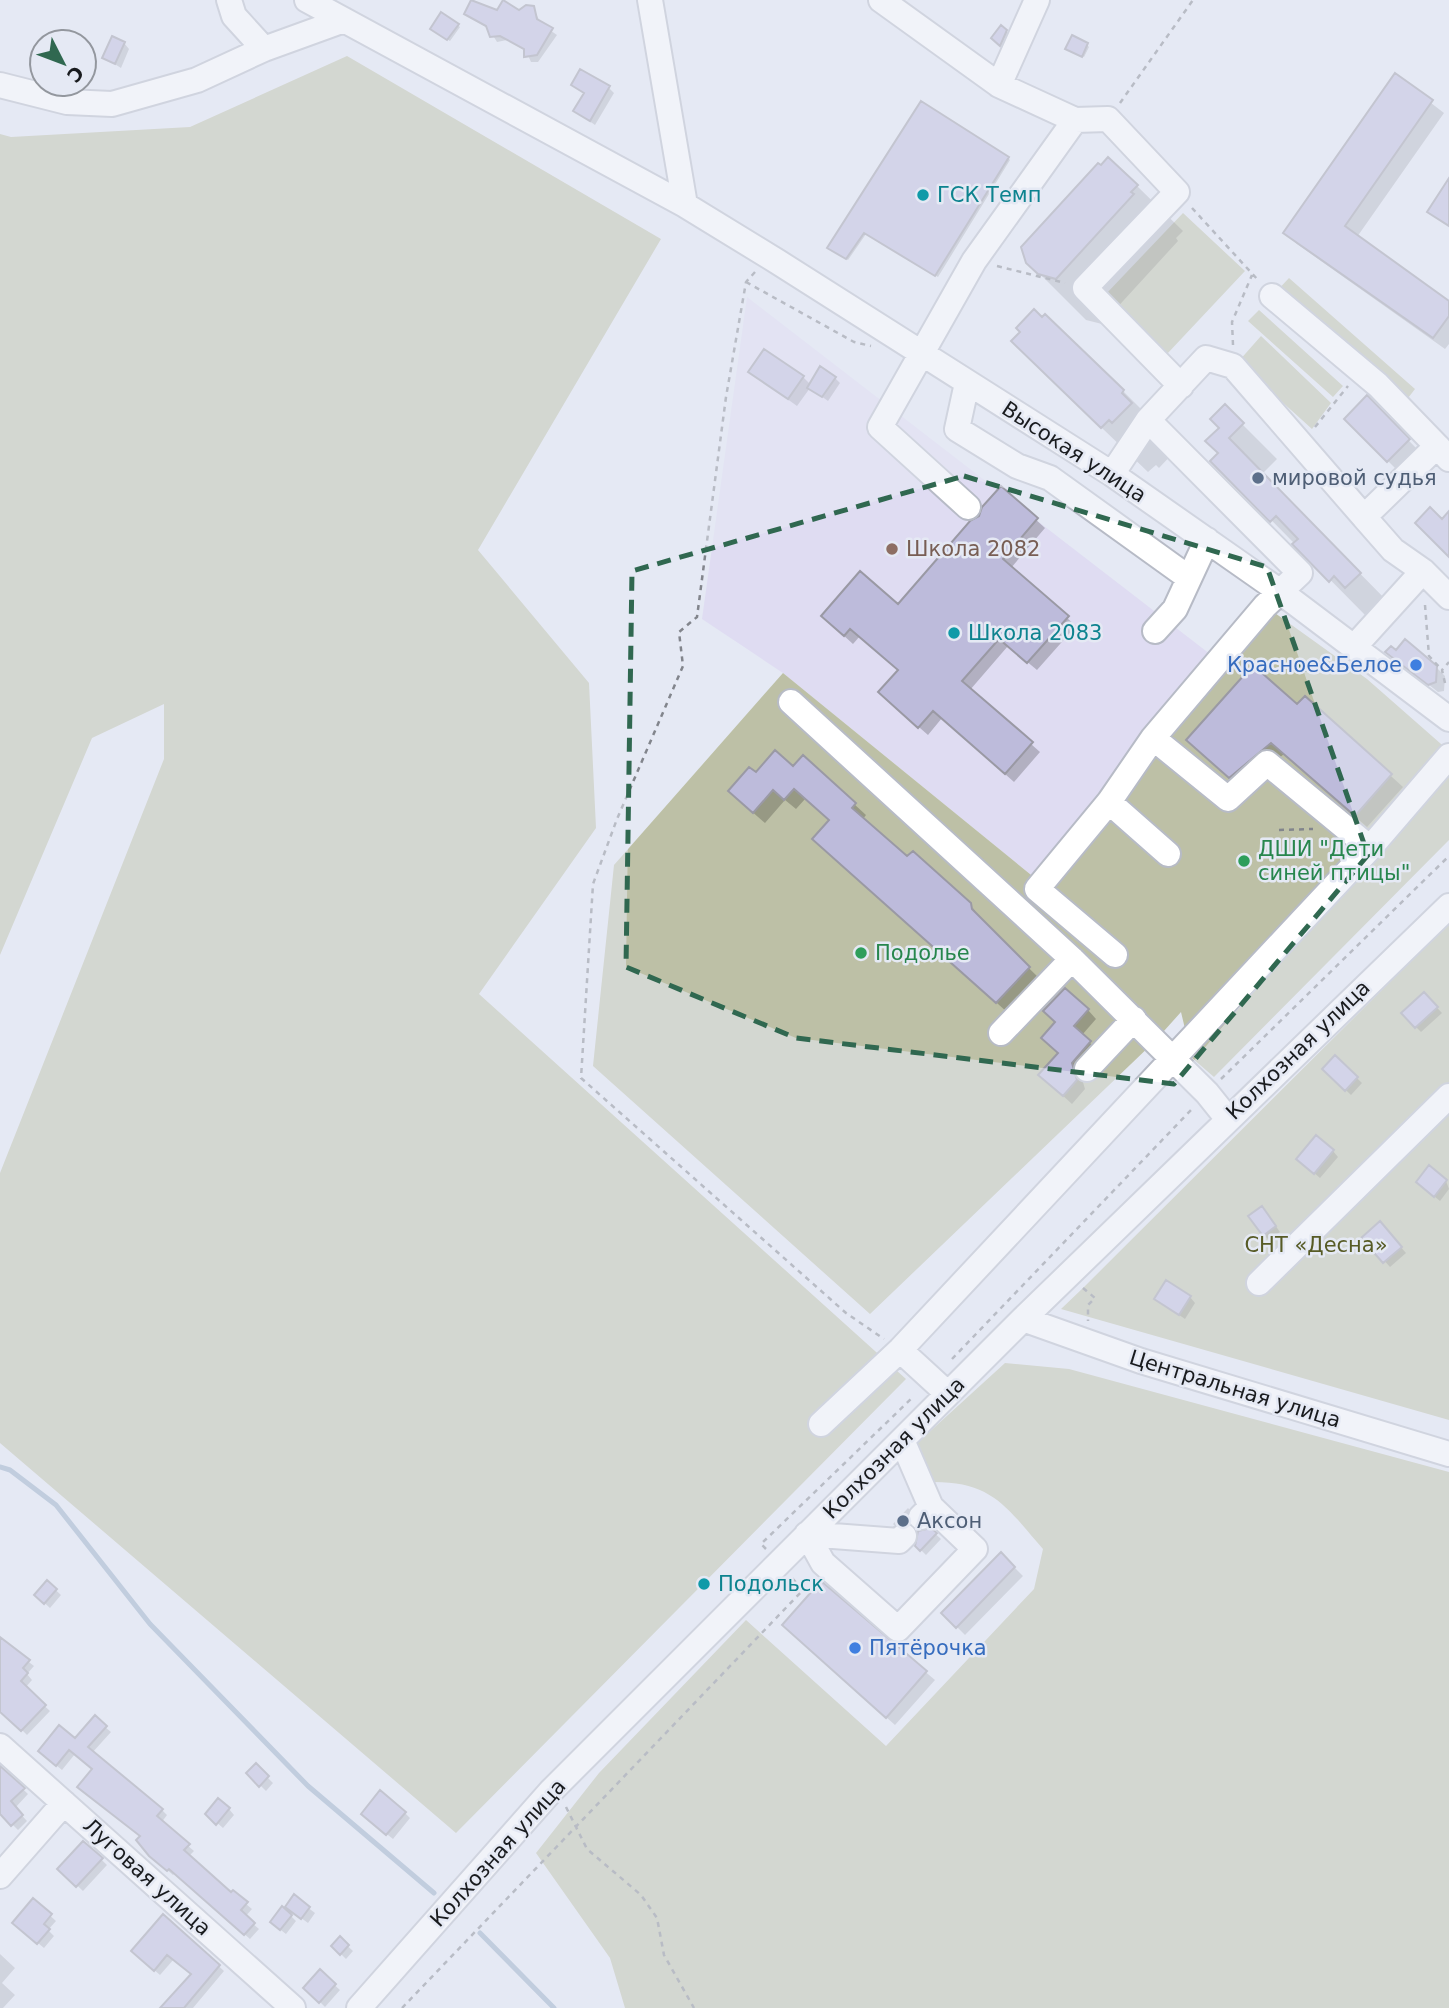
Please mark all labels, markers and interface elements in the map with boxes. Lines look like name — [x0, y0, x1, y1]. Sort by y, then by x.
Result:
north arrow — [28, 28, 98, 98]
text: С — [63, 62, 88, 87]
place label: ГСК Темп — [937, 183, 1041, 207]
marker: ГСК Темп — [915, 187, 931, 203]
street label: Высокая улица — [997, 396, 1151, 508]
place label: мировой судья — [1272, 466, 1437, 490]
marker: мировой судья — [1250, 470, 1266, 486]
place label: Школа 2082 — [906, 537, 1040, 561]
marker: Школа 2082 — [884, 541, 900, 557]
place label: Школа 2083 — [968, 621, 1102, 645]
marker: Школа 2083 — [946, 625, 962, 641]
place label: Красное&Белое — [1227, 653, 1402, 677]
marker: Красное&Белое — [1408, 657, 1424, 673]
place label: ДШИ "Дети синей птицы" — [1258, 837, 1410, 885]
marker: ДШИ "Дети синей птицы" — [1236, 853, 1252, 869]
place label: Подолье — [875, 941, 970, 965]
marker: Подолье — [853, 945, 869, 961]
street label: Колхозная улица — [1221, 975, 1375, 1125]
park label: СНТ «Десна» — [1244, 1233, 1388, 1257]
street label: Центральная улица — [1126, 1345, 1344, 1433]
street label: Колхозная улица — [818, 1372, 970, 1524]
place label: Аксон — [917, 1509, 982, 1533]
marker: Аксон — [895, 1513, 911, 1529]
place label: Подольск — [718, 1572, 824, 1596]
marker: Подольск — [696, 1576, 712, 1592]
place label: Пятёрочка — [869, 1636, 987, 1660]
marker: Пятёрочка — [847, 1640, 863, 1656]
street label: Колхозная улица — [425, 1774, 571, 1932]
street label: Луговая улица — [78, 1813, 216, 1941]

